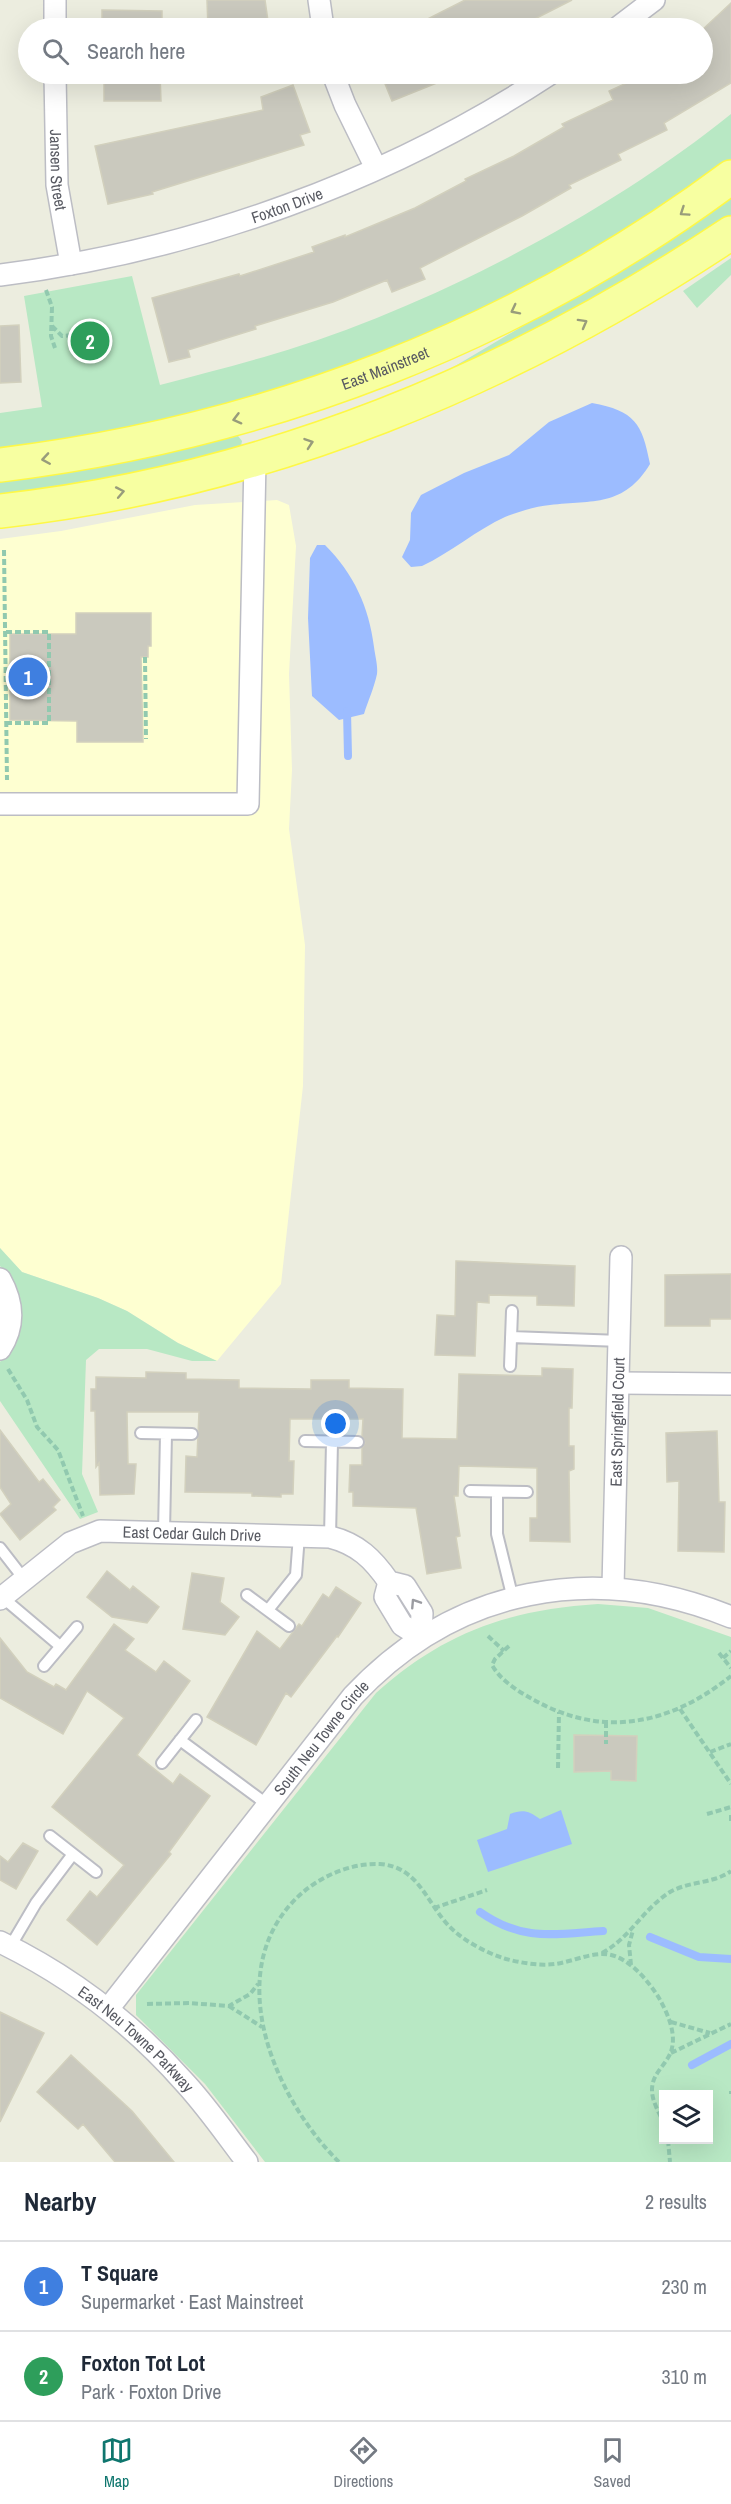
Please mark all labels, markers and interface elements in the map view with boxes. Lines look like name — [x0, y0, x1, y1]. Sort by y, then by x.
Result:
search box — [18, 18, 713, 84]
icon: search — [39, 35, 72, 68]
text: Search here — [87, 36, 185, 66]
street label: Jansen Street — [45, 129, 72, 212]
street label: Foxton Drive — [248, 182, 326, 228]
one-way arrow — [679, 205, 690, 216]
one-way arrow — [511, 303, 522, 314]
pin: 2 — [70, 318, 110, 364]
one-way arrow — [577, 319, 587, 331]
street label: East Mainstreet — [338, 341, 432, 395]
one-way arrow — [232, 412, 242, 425]
one-way arrow — [303, 438, 314, 450]
one-way arrow — [41, 452, 50, 464]
one-way arrow — [115, 486, 125, 499]
pin: 1 — [9, 654, 48, 700]
street label: East Springfield Court — [604, 1357, 630, 1487]
your location — [321, 1409, 350, 1438]
street label: East Cedar Gulch Drive — [122, 1521, 262, 1546]
one-way arrow — [411, 1599, 423, 1609]
street label: South Neu Towne Circle — [268, 1675, 374, 1800]
street label: East Neu Towne Parkway — [74, 1980, 199, 2097]
map controls — [659, 2090, 713, 2144]
button: layers — [659, 2090, 713, 2144]
text: Nearby — [24, 2184, 96, 2219]
text: 2 results — [645, 2188, 707, 2215]
text: T Square — [81, 2258, 158, 2288]
text: 1 — [39, 2273, 48, 2300]
text: 230 m — [661, 2273, 707, 2300]
text: Supermarket · East Mainstreet — [81, 2288, 303, 2315]
text: Foxton Tot Lot — [81, 2348, 205, 2378]
text: 2 — [39, 2363, 48, 2390]
text: 310 m — [661, 2363, 707, 2390]
text: Park · Foxton Drive — [81, 2378, 221, 2405]
tab: Map — [100, 2434, 133, 2492]
tab: Directions — [333, 2434, 393, 2492]
tab: Saved — [594, 2434, 631, 2492]

